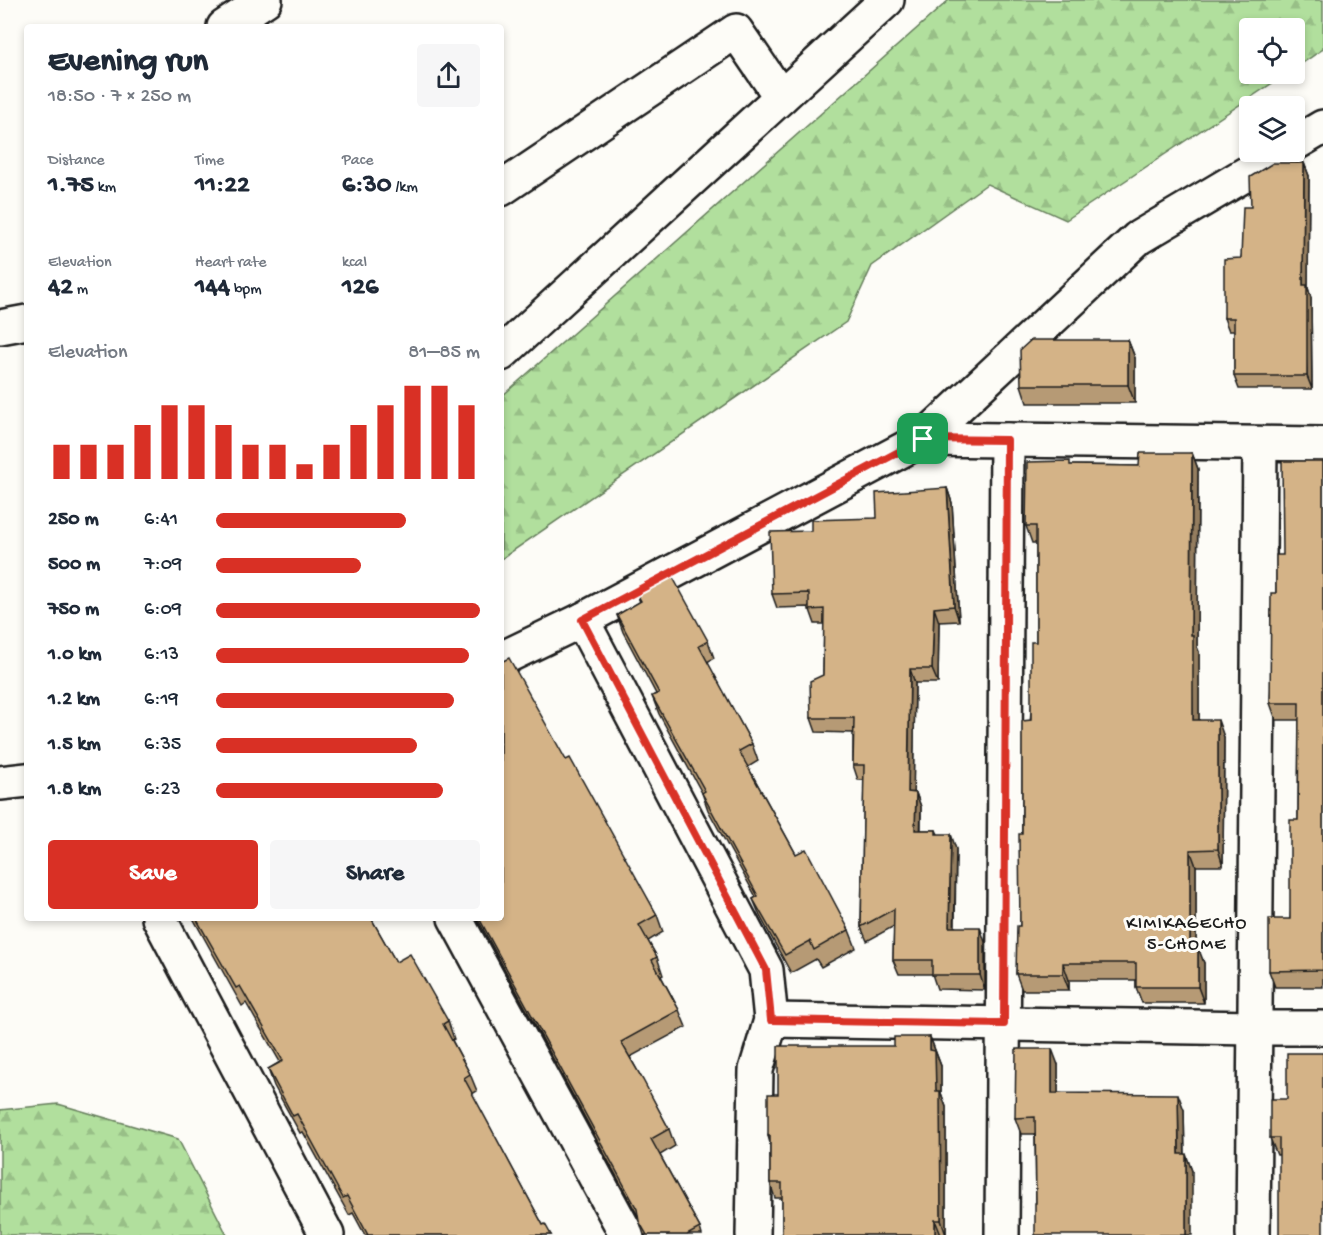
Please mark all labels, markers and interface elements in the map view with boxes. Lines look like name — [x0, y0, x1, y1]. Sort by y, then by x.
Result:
map controls — [1239, 18, 1305, 162]
button: locate — [1239, 18, 1305, 84]
text: Evening run — [48, 44, 208, 82]
button: share — [417, 44, 480, 107]
text: 18:50 · 7 × 250 m — [48, 86, 191, 109]
button: layers — [1239, 96, 1305, 162]
text: Distance — [48, 152, 105, 171]
text: Time — [195, 152, 224, 171]
text: Pace — [342, 152, 373, 171]
text: 1.75 — [48, 171, 94, 202]
text: 11:22 — [195, 171, 250, 202]
text: 6:30 — [342, 171, 392, 202]
text: km — [94, 179, 116, 198]
text: /km — [392, 179, 418, 198]
text: Elevation — [48, 254, 112, 273]
text: Heart rate — [195, 254, 267, 273]
text: kcal — [342, 254, 367, 273]
text: 42 — [48, 273, 73, 304]
text: 144 — [195, 273, 230, 304]
text: 126 — [342, 273, 378, 304]
text: m — [73, 281, 88, 300]
text: bpm — [230, 281, 262, 300]
text: Elevation — [48, 342, 128, 365]
text: 81–85 m — [408, 342, 480, 365]
pin — [897, 413, 948, 464]
icon: arrive — [906, 422, 939, 455]
text: 250 m — [48, 509, 99, 532]
text: 6:41 — [144, 509, 178, 532]
text: 500 m — [48, 554, 100, 577]
text: 7:09 — [144, 554, 182, 577]
text: 750 m — [48, 599, 99, 622]
text: 6:09 — [144, 599, 182, 622]
text: 1.0 km — [48, 644, 102, 667]
text: 6:13 — [144, 644, 179, 667]
text: 1.2 km — [48, 689, 100, 712]
text: 6:19 — [144, 689, 179, 712]
text: 1.5 km — [48, 734, 101, 757]
text: 6:35 — [144, 734, 181, 757]
text: 1.8 km — [48, 779, 101, 802]
text: 6:23 — [144, 779, 181, 802]
button: Save — [48, 840, 258, 909]
button: Share — [270, 840, 480, 909]
district label: KIMIKAGECHO 5-CHOME — [1126, 914, 1248, 956]

